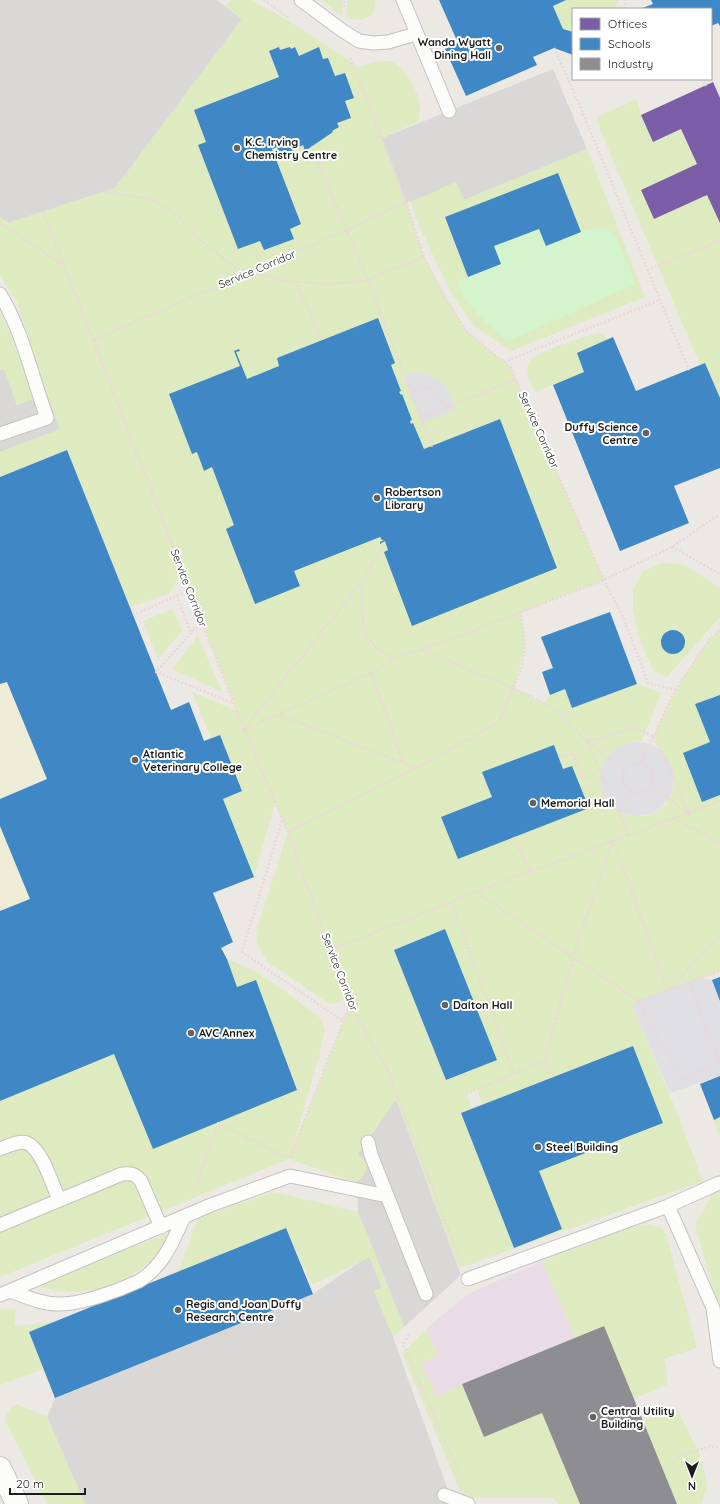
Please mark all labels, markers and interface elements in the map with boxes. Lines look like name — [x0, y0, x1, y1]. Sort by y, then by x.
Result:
legend — [572, 8, 712, 80]
text: Offices — [608, 16, 647, 31]
place label: Wanda Wyatt Dining Hall — [418, 35, 491, 62]
text: Schools — [608, 36, 651, 51]
marker: Wanda Wyatt Dining Hall — [494, 43, 504, 53]
text: Industry — [608, 56, 653, 71]
place label: K.C. Irving Chemistry Centre — [245, 135, 338, 162]
marker: K.C. Irving Chemistry Centre — [232, 143, 242, 153]
street label: Service Corridor — [216, 246, 298, 292]
street label: Service Corridor — [516, 389, 562, 471]
place label: Duffy Science Centre — [564, 420, 639, 447]
marker: Duffy Science Centre — [641, 428, 651, 438]
place label: Robertson Library — [385, 485, 441, 512]
marker: Robertson Library — [372, 493, 382, 503]
street label: Service Corridor — [168, 547, 211, 630]
place label: Atlantic Veterinary College — [143, 747, 243, 774]
marker: Atlantic Veterinary College — [130, 755, 140, 765]
place label: Memorial Hall — [541, 796, 615, 810]
marker: Memorial Hall — [528, 798, 538, 808]
street label: Service Corridor — [319, 931, 362, 1014]
place label: Dalton Hall — [453, 998, 512, 1012]
marker: Dalton Hall — [440, 1000, 450, 1010]
place label: AVC Annex — [199, 1026, 255, 1040]
marker: AVC Annex — [186, 1028, 196, 1038]
place label: Steel Building — [546, 1140, 618, 1154]
marker: Steel Building — [533, 1142, 543, 1152]
place label: Regis and Joan Duffy Research Centre — [186, 1297, 301, 1324]
marker: Regis and Joan Duffy Research Centre — [173, 1305, 183, 1315]
place label: Central Utility Building — [601, 1404, 674, 1431]
marker: Central Utility Building — [588, 1412, 598, 1422]
north arrow — [672, 1456, 712, 1496]
scale bar — [10, 1470, 85, 1496]
text: 20 m — [16, 1476, 44, 1491]
text: N — [688, 1479, 696, 1493]

